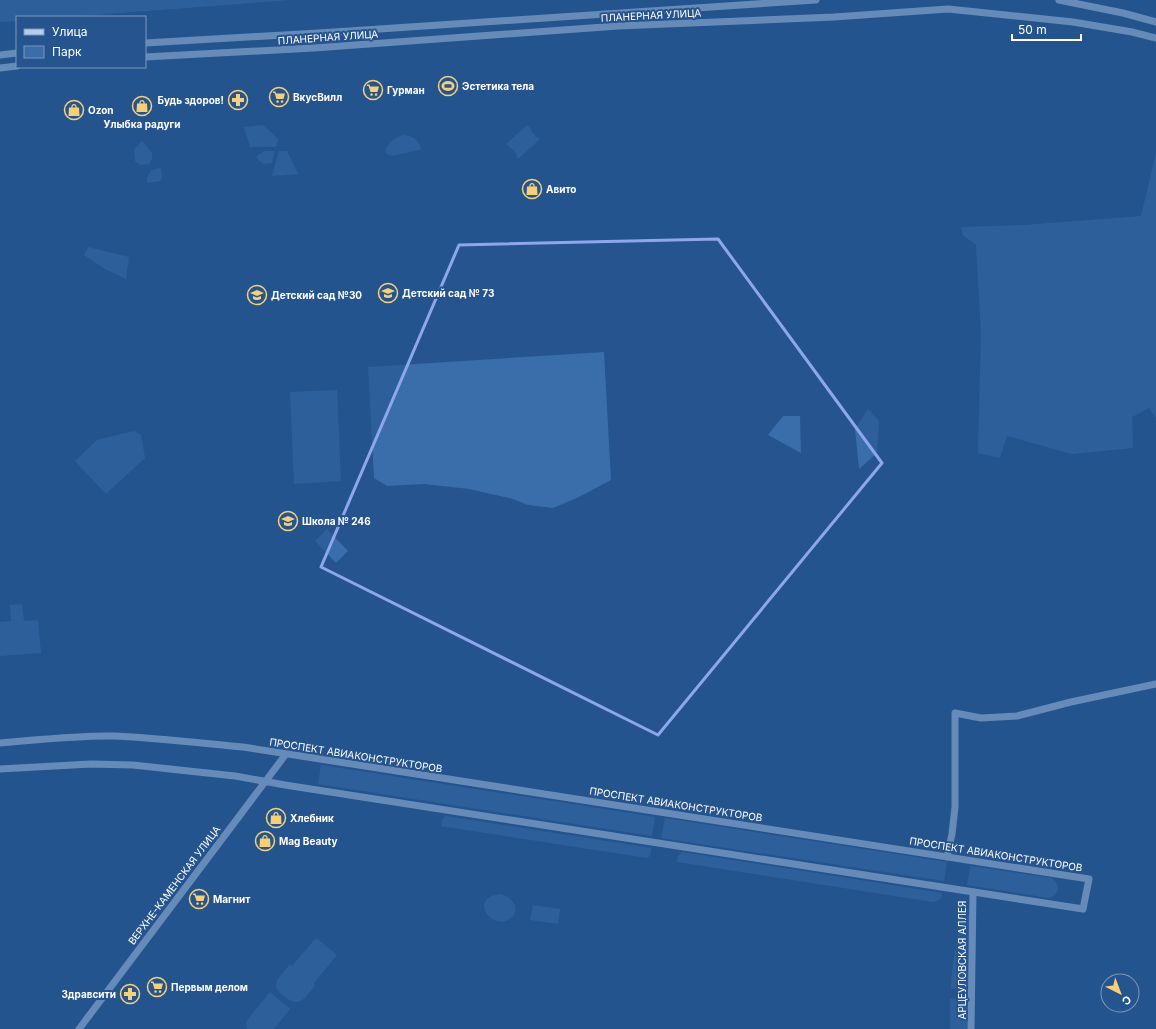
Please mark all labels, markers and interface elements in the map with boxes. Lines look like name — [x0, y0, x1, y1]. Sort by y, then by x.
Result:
street label: ПЛАНЕРНАЯ УЛИЦА — [600, 6, 702, 24]
legend — [16, 16, 146, 68]
scale bar — [1012, 16, 1081, 42]
text: 50 m — [1018, 22, 1047, 37]
text: Улица — [52, 24, 87, 39]
street label: ПЛАНЕРНАЯ УЛИЦА — [277, 27, 379, 46]
text: Парк — [52, 44, 82, 59]
sports icon: Эстетика тела — [437, 75, 459, 97]
supermarket icon: Гурман — [362, 79, 384, 101]
place label: Эстетика тела — [462, 80, 534, 92]
place label: Гурман — [387, 84, 425, 97]
supermarket icon: ВкусВилл — [268, 86, 290, 108]
pharmacy icon: Будь здоров! — [227, 89, 249, 111]
place label: ВкусВилл — [293, 91, 342, 104]
place label: Будь здоров! — [157, 94, 224, 107]
shop icon: Улыбка радуги — [131, 95, 153, 117]
shop icon: Ozon — [63, 99, 85, 121]
place label: Ozon — [88, 104, 114, 116]
place label: Улыбка радуги — [104, 118, 180, 131]
shop icon: Авито — [521, 178, 543, 200]
place label: Авито — [546, 183, 576, 195]
school or university icon: Детский сад № 73 — [377, 282, 399, 304]
school or university icon: Детский сад №30 — [246, 284, 268, 306]
place label: Детский сад № 73 — [402, 287, 494, 299]
place label: Детский сад №30 — [271, 289, 362, 301]
school or university icon: Школа № 246 — [277, 510, 299, 532]
place label: Школа № 246 — [302, 515, 371, 527]
street label: ПРОСПЕКТ АВИАКОНСТРУКТОРОВ — [269, 735, 443, 775]
street label: ПРОСПЕКТ АВИАКОНСТРУКТОРОВ — [589, 784, 763, 824]
shop icon: Хлебник — [265, 807, 287, 829]
place label: Хлебник — [290, 812, 334, 824]
street label: ВЕРХНЕ-КАМЕНСКАЯ УЛИЦА — [125, 823, 223, 947]
shop icon: Mag Beauty — [254, 830, 276, 852]
street label: ПРОСПЕКТ АВИАКОНСТРУКТОРОВ — [909, 834, 1083, 874]
place label: Mag Beauty — [279, 835, 337, 848]
supermarket icon: Магнит — [188, 888, 210, 910]
place label: Магнит — [213, 893, 250, 905]
street label: АРЦЕУЛОВСКАЯ АЛЛЕЯ — [956, 901, 968, 1019]
north arrow — [1100, 973, 1140, 1013]
supermarket icon: Первым делом — [146, 976, 168, 998]
place label: Первым делом — [171, 981, 248, 993]
pharmacy icon: Здравсити — [119, 983, 141, 1005]
place label: Здравсити — [61, 988, 116, 1000]
text: С — [1119, 993, 1134, 1008]

